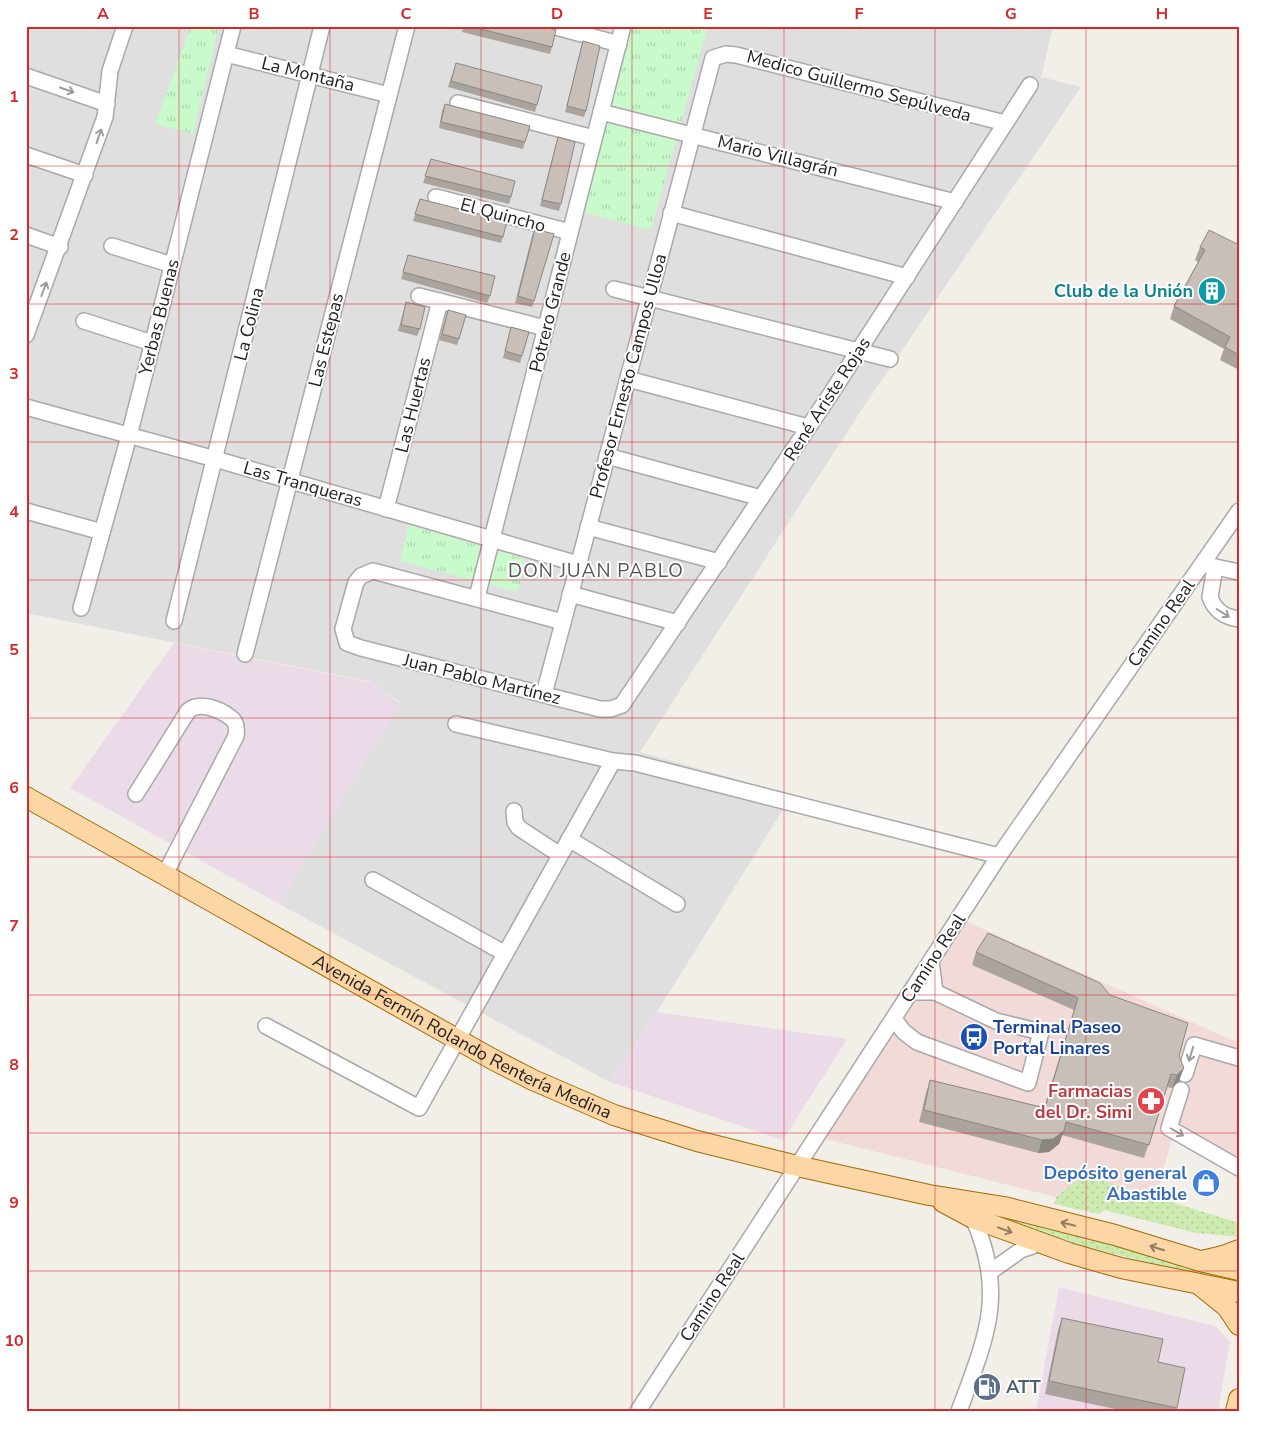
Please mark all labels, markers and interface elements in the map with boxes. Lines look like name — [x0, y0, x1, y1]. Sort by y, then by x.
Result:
text: A — [97, 3, 109, 25]
text: B — [248, 3, 260, 25]
text: C — [401, 3, 412, 25]
text: D — [551, 3, 563, 25]
text: E — [703, 3, 713, 25]
text: F — [855, 3, 864, 25]
text: G — [1005, 3, 1017, 25]
text: H — [1156, 3, 1168, 25]
street label: Medico Guillermo Sepúlveda — [744, 44, 974, 128]
street label: La Montaña — [259, 51, 357, 97]
text: 1 — [9, 86, 19, 108]
one-way arrow — [58, 86, 74, 95]
one-way arrow — [94, 129, 104, 145]
street label: Mario Villagrán — [715, 129, 841, 183]
street label: El Quincho — [458, 192, 548, 238]
text: 2 — [9, 224, 19, 246]
street label: Potrero Grande — [523, 249, 577, 375]
street label: Profesor Ernesto Campos Ulloa — [584, 251, 672, 501]
street label: Yerbas Buenas — [133, 256, 185, 379]
building icon: Club de la Unión — [1197, 276, 1227, 306]
place label: Club de la Unión — [1054, 279, 1193, 303]
one-way arrow — [40, 282, 49, 297]
street label: La Colina — [228, 285, 270, 363]
street label: Las Estepas — [303, 291, 349, 389]
street label: René Ariste Rojas — [778, 333, 876, 465]
street label: Las Huertas — [390, 355, 436, 455]
text: 3 — [9, 363, 19, 385]
street label: Las Tranqueras — [241, 456, 365, 512]
text: 4 — [9, 501, 19, 523]
district label: DON JUAN PABLO — [508, 558, 684, 584]
street label: Camino Real — [1122, 574, 1200, 672]
one-way arrow — [1216, 608, 1230, 618]
text: 5 — [9, 639, 19, 661]
street label: Juan Pablo Martínez — [400, 648, 563, 710]
text: 6 — [9, 777, 19, 799]
street label: Camino Real — [895, 908, 971, 1007]
text: 7 — [9, 915, 19, 937]
street label: Avenida Fermín Rolando Rentería Medina — [309, 949, 615, 1125]
place label: Terminal Paseo Portal Linares — [993, 1015, 1121, 1060]
bus stop icon: Terminal Paseo Portal Linares — [959, 1022, 989, 1052]
one-way arrow — [1186, 1045, 1196, 1061]
text: 8 — [9, 1054, 19, 1076]
place label: Farmacias del Dr. Simi — [1035, 1079, 1132, 1124]
pharmacy icon: Farmacias del Dr. Simi — [1136, 1086, 1166, 1116]
one-way arrow — [1169, 1128, 1184, 1138]
place label: Depósito general Abastible — [1043, 1161, 1187, 1206]
shop icon: Depósito general Abastible — [1191, 1168, 1221, 1198]
text: 9 — [9, 1192, 19, 1214]
one-way arrow — [1060, 1218, 1076, 1228]
one-way arrow — [997, 1226, 1012, 1235]
one-way arrow — [1150, 1243, 1166, 1253]
street label: Camino Real — [674, 1247, 750, 1346]
text: 10 — [4, 1330, 24, 1352]
fuel station icon: ATT — [972, 1372, 1002, 1402]
place label: ATT — [1006, 1375, 1041, 1399]

